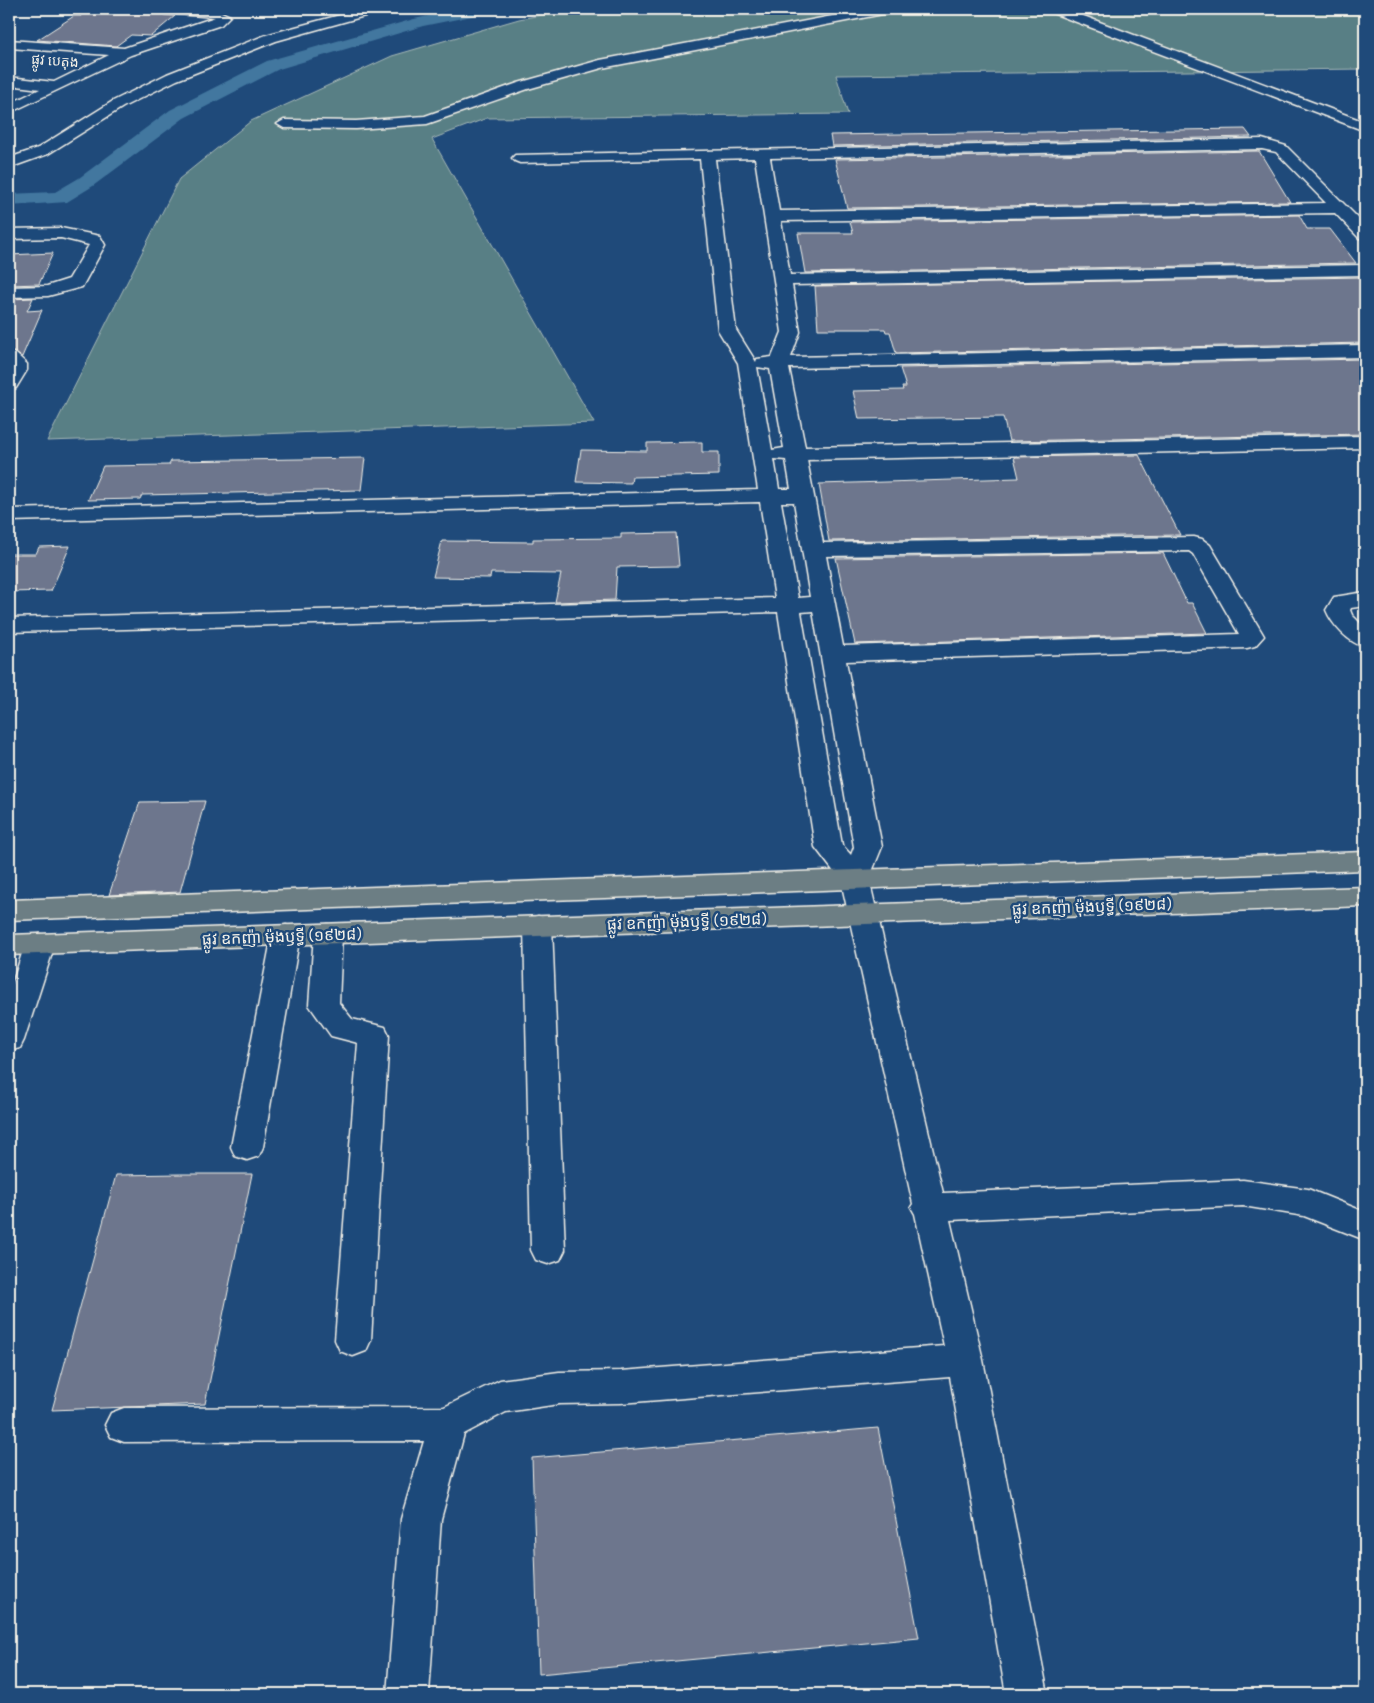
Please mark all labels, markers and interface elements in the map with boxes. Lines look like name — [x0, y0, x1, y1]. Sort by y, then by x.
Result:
street label: ផ្លូវ បេតុង — [30, 49, 79, 74]
street label: ផ្លូវ ឧកញ៉ា ម៉ុងឫទ្ធី (១៩២៨) — [1011, 892, 1173, 924]
street label: ផ្លូវ ឧកញ៉ា ម៉ុងឫទ្ធី (១៩២៨) — [606, 907, 768, 939]
street label: ផ្លូវ ឧកញ៉ា ម៉ុងឫទ្ធី (១៩២៨) — [201, 922, 363, 954]

